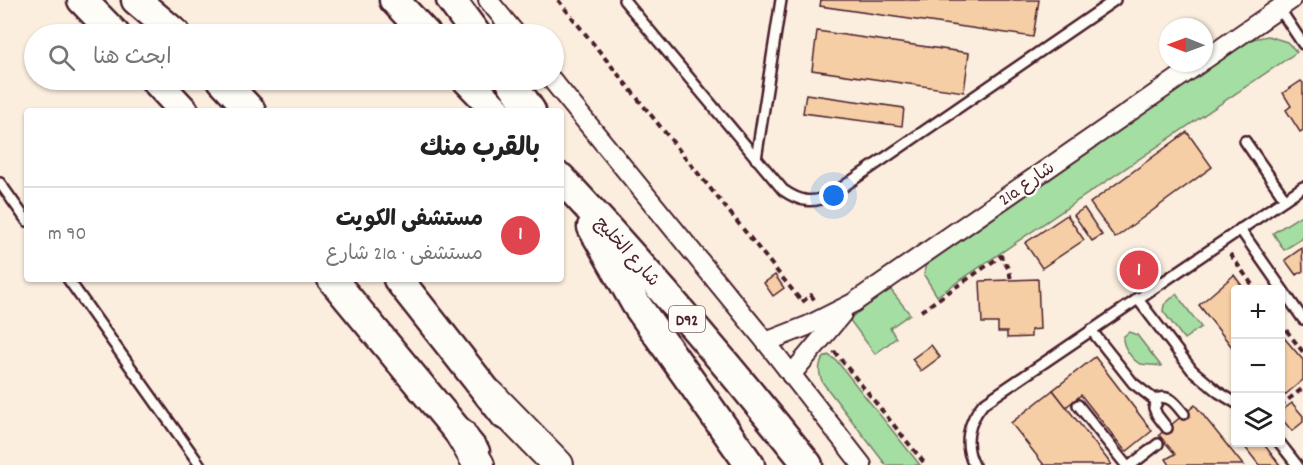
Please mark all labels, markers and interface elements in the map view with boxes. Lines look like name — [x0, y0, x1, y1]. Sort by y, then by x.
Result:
north arrow — [1159, 18, 1213, 72]
search box — [24, 24, 564, 90]
icon: search — [45, 41, 78, 74]
text: ابحث هنا — [93, 43, 172, 74]
text: بالقرب منك — [420, 131, 540, 168]
street label: 21a شارع — [994, 157, 1061, 213]
your location — [819, 181, 848, 210]
text: مستشفى الكويت — [336, 205, 483, 236]
street label: شارع الخليج — [588, 212, 664, 293]
text: 90 m — [48, 221, 86, 249]
text: 1 — [518, 221, 523, 249]
text: مستشفى · 21a شارع — [326, 241, 483, 269]
pin: 1 — [1120, 248, 1158, 292]
map controls — [1231, 285, 1285, 447]
button: + — [1231, 285, 1285, 339]
road number: D92 — [669, 306, 705, 332]
button: − — [1231, 339, 1285, 393]
button: layers — [1231, 393, 1285, 447]

